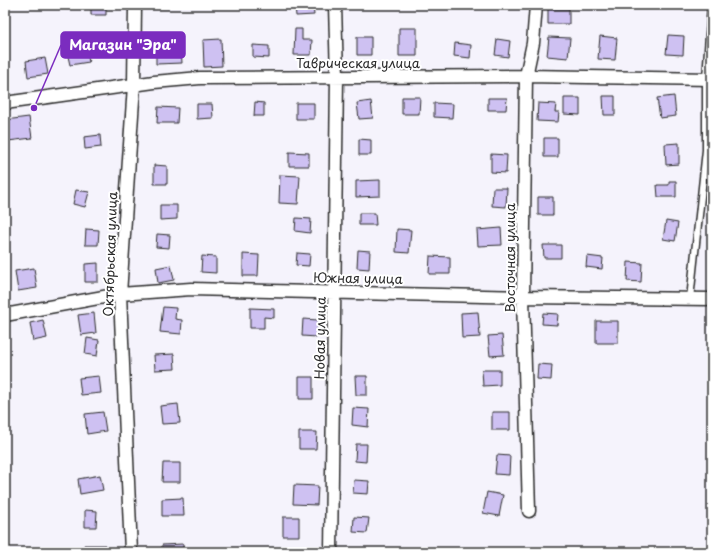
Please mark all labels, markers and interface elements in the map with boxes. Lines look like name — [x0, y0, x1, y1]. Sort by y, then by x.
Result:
callout: Магазин "Эра" — [61, 32, 185, 58]
text: Магазин "Эра" — [69, 34, 177, 55]
street label: Таврическая улица — [296, 53, 421, 72]
street label: Октябрьская улица — [98, 190, 121, 317]
street label: Восточная улица — [500, 202, 519, 313]
street label: Южная улица — [313, 267, 404, 288]
street label: Новая улица — [309, 296, 330, 380]

